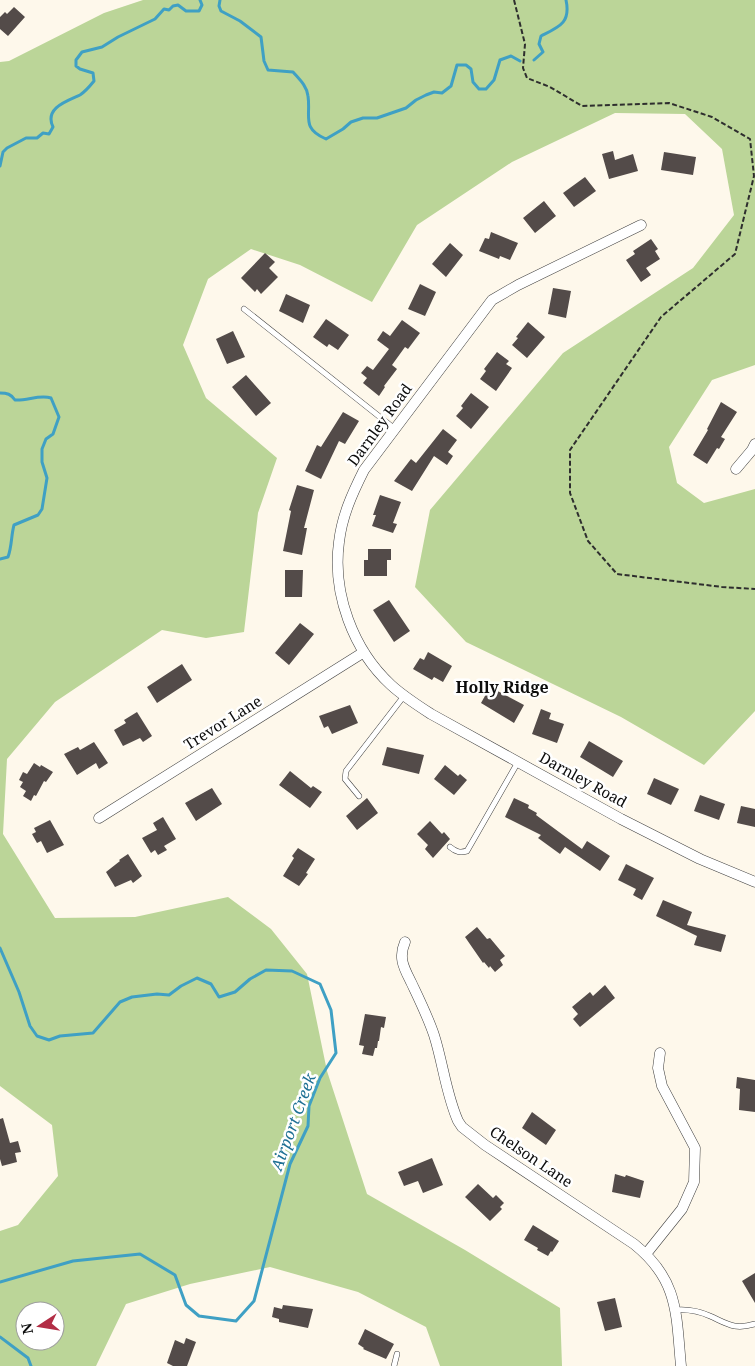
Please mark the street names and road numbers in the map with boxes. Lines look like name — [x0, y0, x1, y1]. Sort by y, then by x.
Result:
street label: Darnley Road — [343, 379, 416, 470]
street label: Trevor Lane — [180, 690, 265, 754]
street label: Darnley Road — [536, 747, 631, 811]
street label: Chelson Lane — [486, 1121, 577, 1191]

